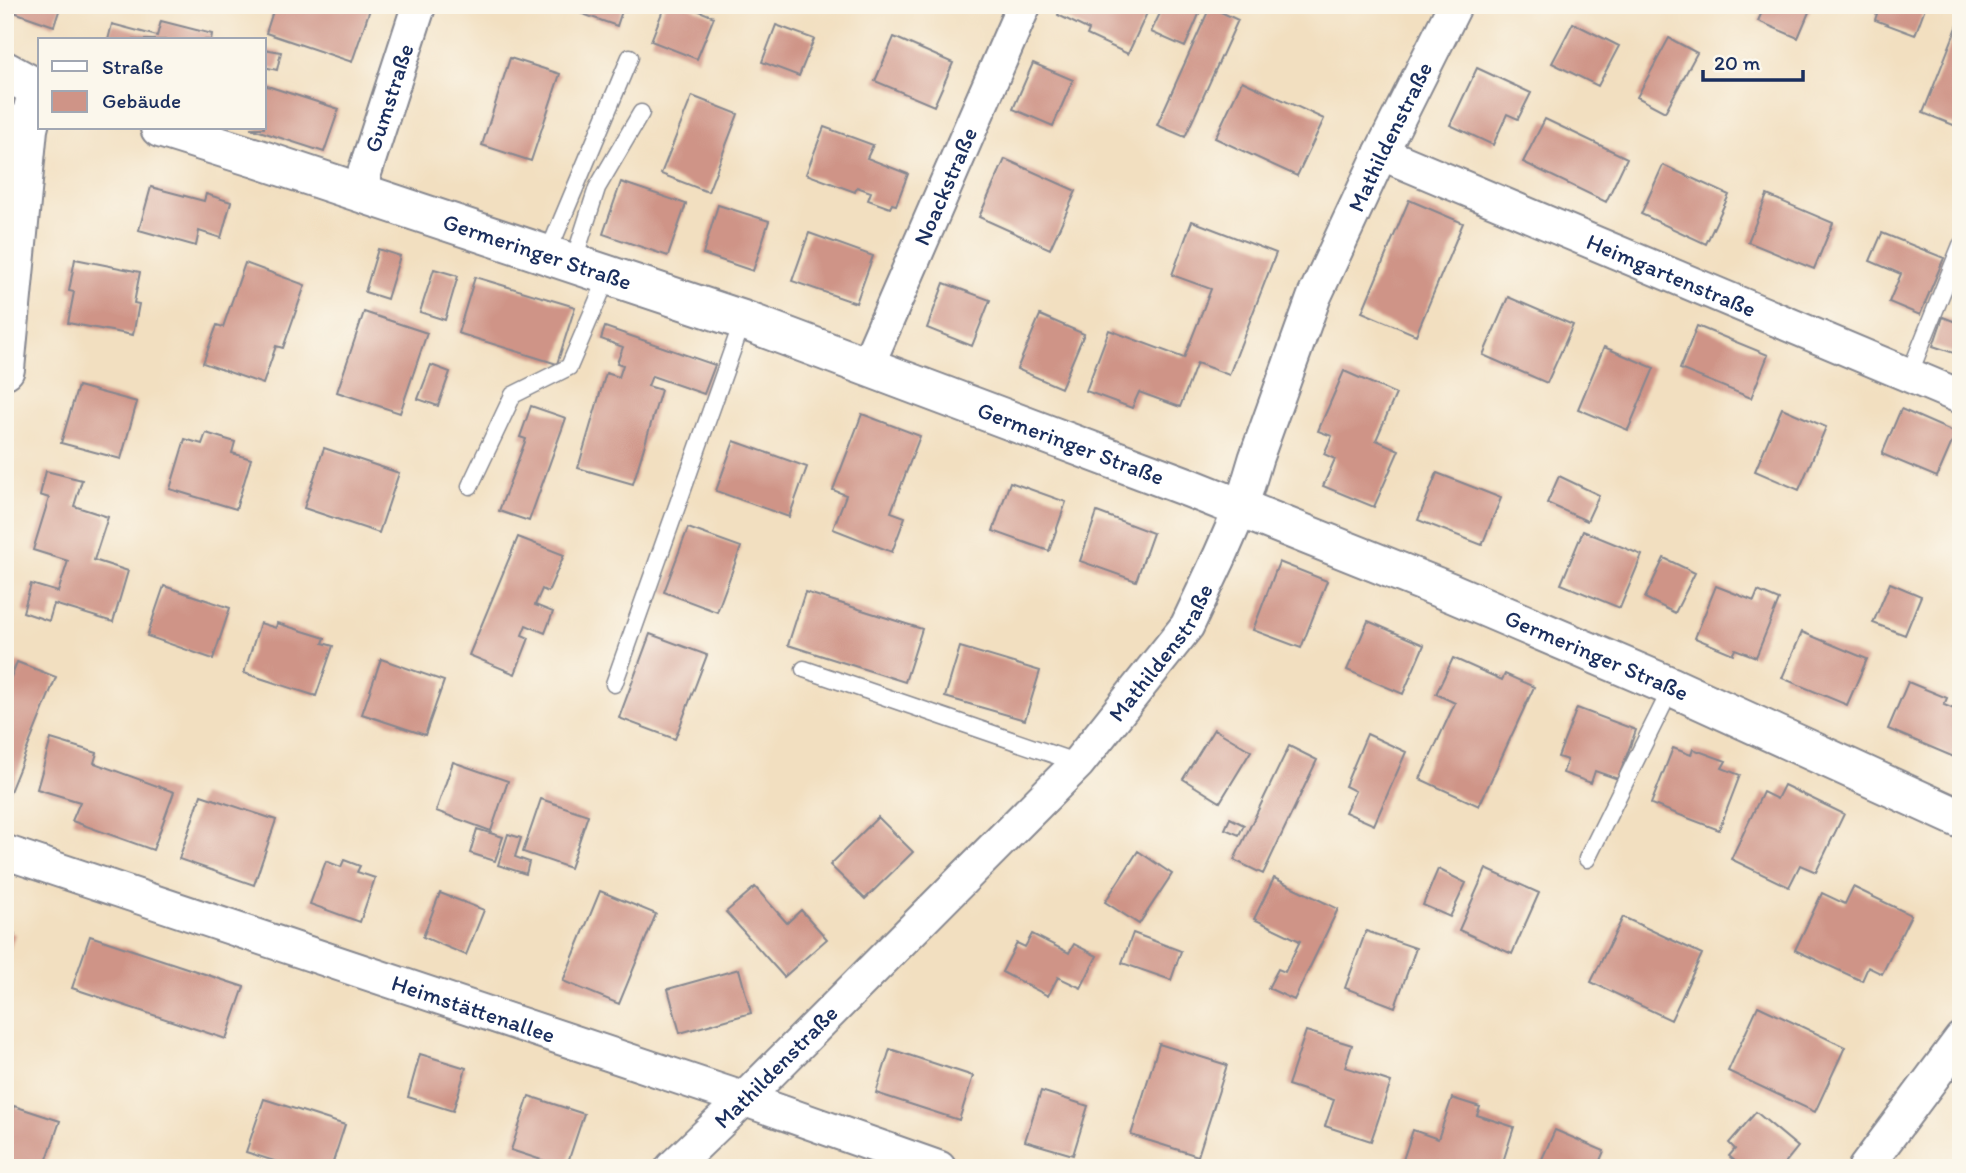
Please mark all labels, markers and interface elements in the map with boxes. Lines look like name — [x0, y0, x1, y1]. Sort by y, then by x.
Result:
legend — [38, 38, 266, 130]
scale bar — [1703, 38, 1803, 82]
street label: Gumstraße — [358, 40, 420, 156]
text: 20 m — [1714, 50, 1761, 75]
text: Straße — [102, 54, 163, 79]
street label: Mathildenstraße — [1342, 57, 1438, 216]
text: Gebäude — [102, 88, 181, 113]
street label: Noackstraße — [907, 123, 983, 250]
street label: Germeringer Straße — [439, 207, 635, 296]
street label: Heimgartenstraße — [1582, 227, 1760, 323]
street label: Germeringer Straße — [974, 395, 1168, 491]
street label: Mathildenstraße — [1102, 579, 1219, 727]
street label: Germeringer Straße — [1501, 603, 1693, 707]
street label: Heimstättenallee — [388, 968, 559, 1049]
street label: Mathildenstraße — [708, 999, 844, 1134]

